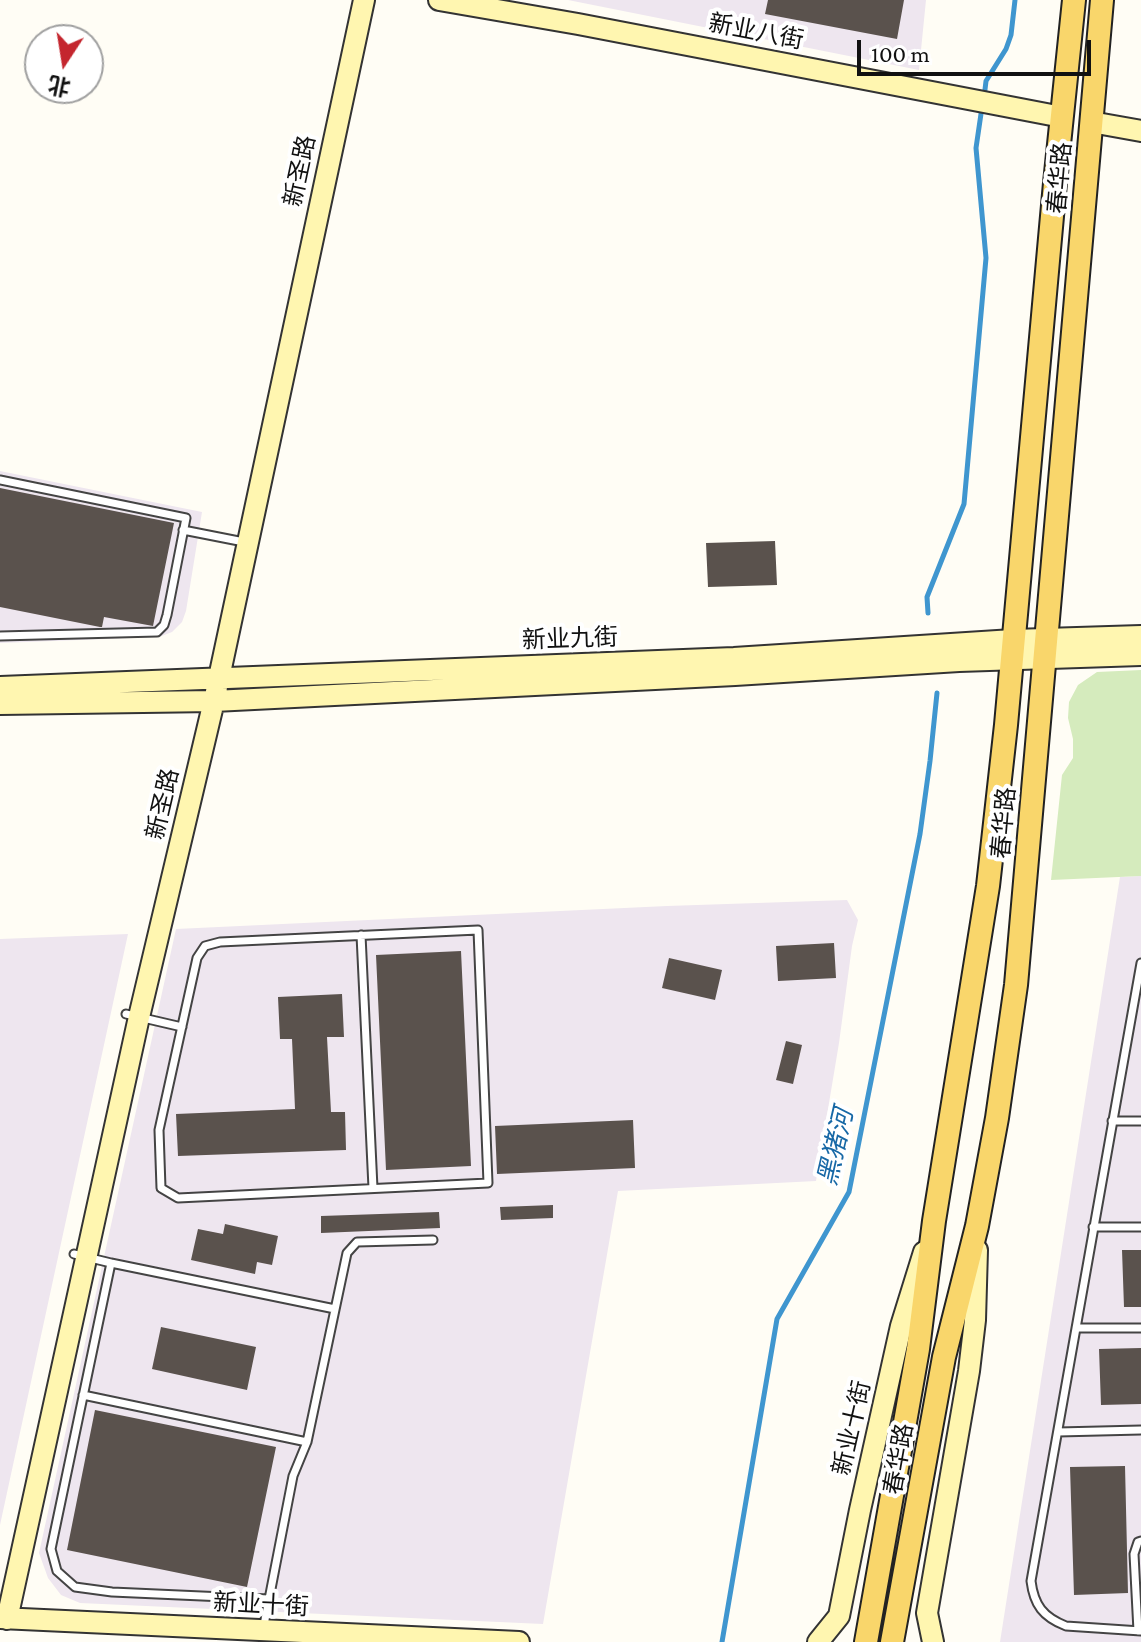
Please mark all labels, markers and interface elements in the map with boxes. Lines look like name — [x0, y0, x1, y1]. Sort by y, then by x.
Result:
street label: 新业八街 — [706, 9, 806, 55]
north arrow — [24, 24, 104, 104]
scale bar — [861, 24, 1095, 74]
text: 100 m — [871, 40, 930, 67]
text: 北 — [46, 71, 73, 101]
street label: 新圣路 — [278, 133, 322, 209]
street label: 春华路 — [1043, 141, 1077, 215]
street label: 新业九街 — [522, 623, 618, 655]
street label: 新圣路 — [141, 766, 185, 842]
street label: 春华路 — [987, 786, 1021, 860]
water label: 黑猪河 — [812, 1105, 860, 1189]
street label: 新业十街 — [827, 1378, 877, 1478]
street label: 春华路 — [879, 1421, 919, 1497]
street label: 新业十街 — [212, 1588, 310, 1622]

